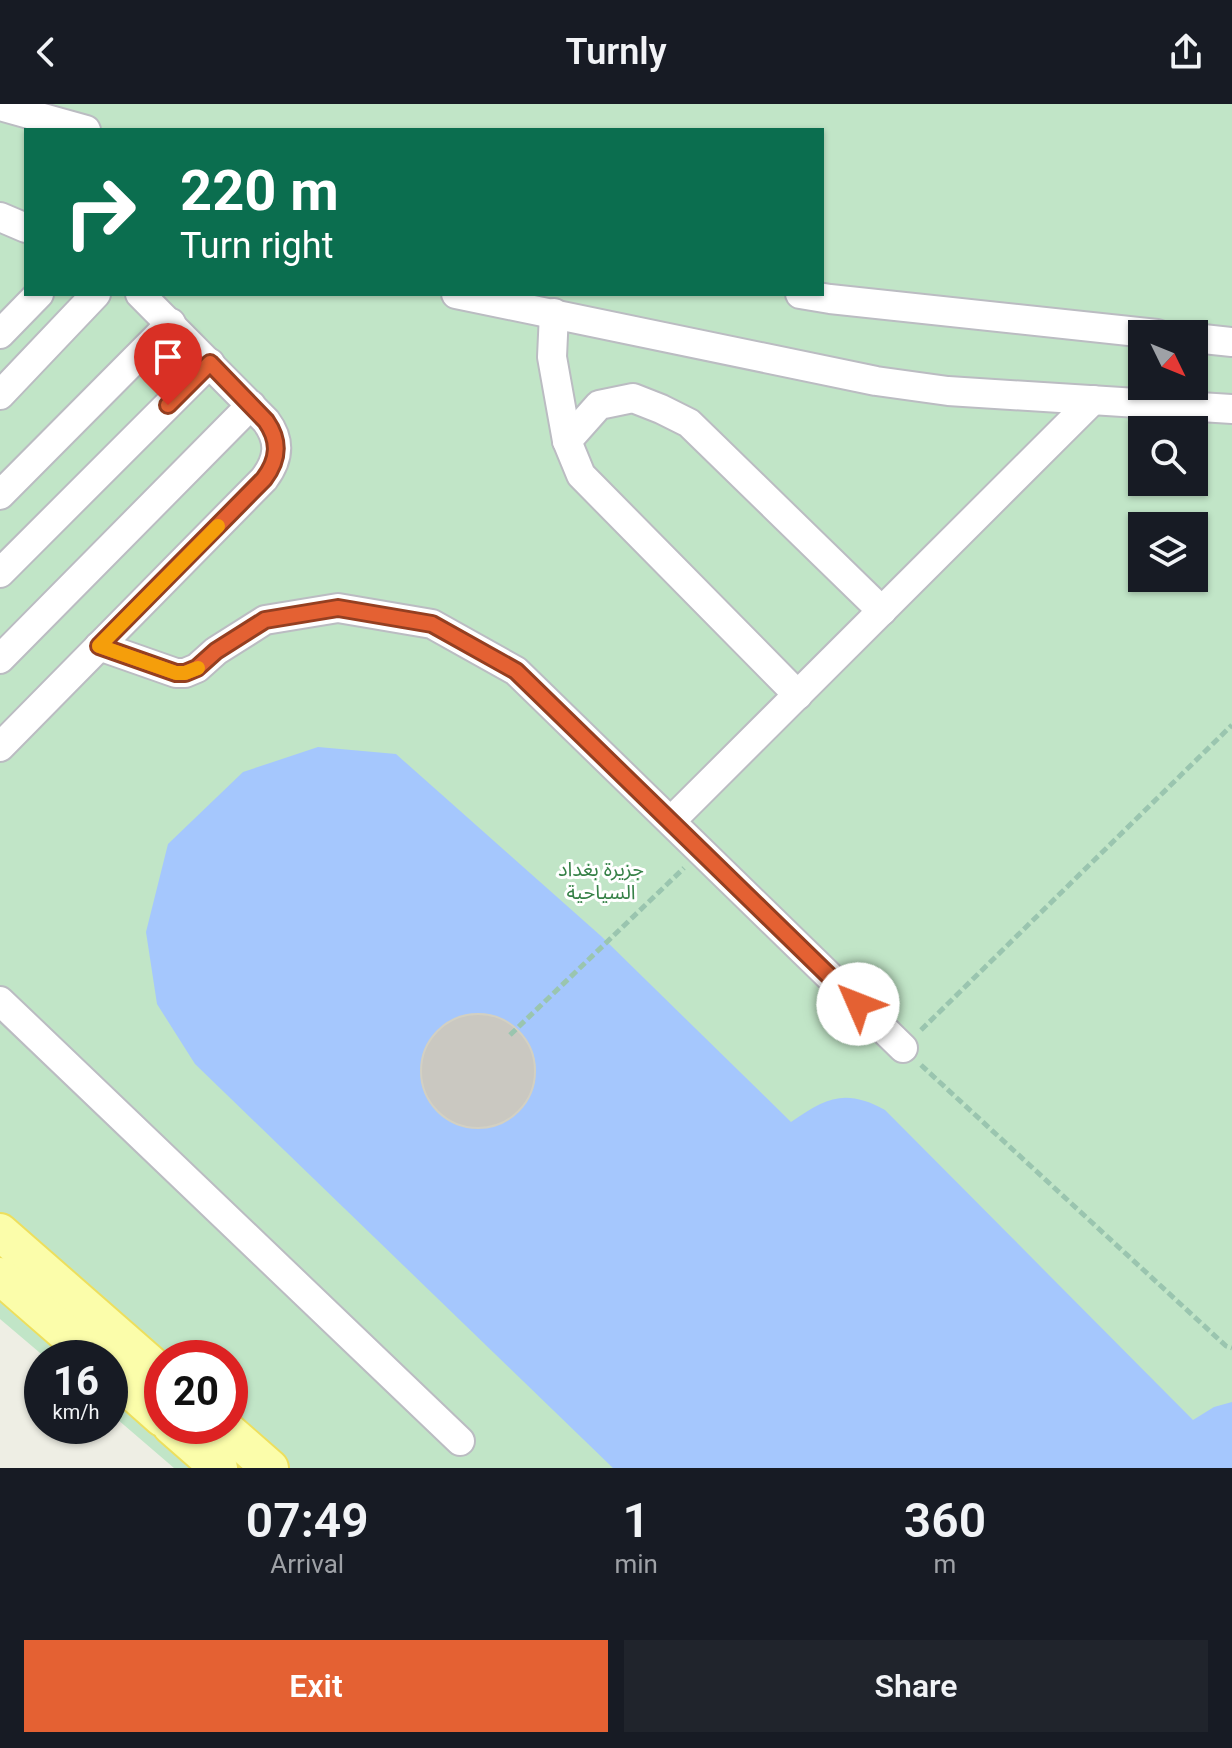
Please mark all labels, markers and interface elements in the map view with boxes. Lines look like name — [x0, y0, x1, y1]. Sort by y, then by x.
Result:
icon: back — [24, 30, 68, 74]
icon: share — [1164, 30, 1208, 74]
text: Turnly — [565, 31, 667, 73]
text: 220 m — [180, 158, 339, 224]
icon: right — [48, 160, 152, 264]
text: Turn right — [180, 225, 333, 267]
north arrow — [1128, 320, 1208, 400]
map controls — [1128, 320, 1208, 592]
pin — [134, 323, 202, 405]
icon: arrive — [146, 335, 190, 379]
button: search — [1128, 416, 1208, 496]
button: layers — [1128, 512, 1208, 592]
park label: جزيرة بغداد السياحية — [558, 857, 644, 904]
position arrow — [816, 962, 900, 1046]
speed limit sign: 20 — [144, 1340, 248, 1444]
text: 16 — [53, 1358, 99, 1405]
text: km/h — [53, 1400, 99, 1424]
text: 07:49 — [246, 1492, 369, 1549]
text: 1 — [623, 1492, 650, 1549]
text: 360 — [904, 1492, 986, 1549]
text: Arrival — [270, 1549, 344, 1579]
text: min — [614, 1549, 658, 1579]
text: m — [934, 1549, 956, 1579]
button: Exit — [24, 1640, 608, 1732]
button: Share — [624, 1640, 1208, 1732]

